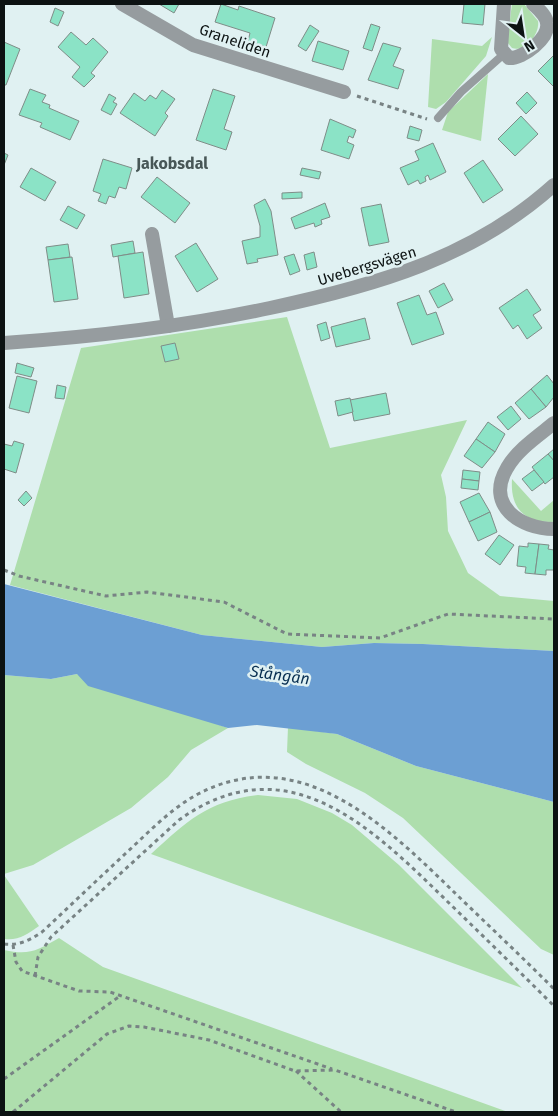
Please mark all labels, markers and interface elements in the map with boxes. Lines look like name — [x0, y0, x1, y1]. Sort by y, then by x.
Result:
north arrow — [498, 10, 548, 60]
street label: Graneliden — [197, 20, 273, 62]
text: N — [521, 36, 538, 56]
district label: Jakobsdal — [135, 154, 208, 173]
street label: Uvebergsvägen — [315, 242, 419, 290]
water label: Stångån — [248, 661, 311, 689]

